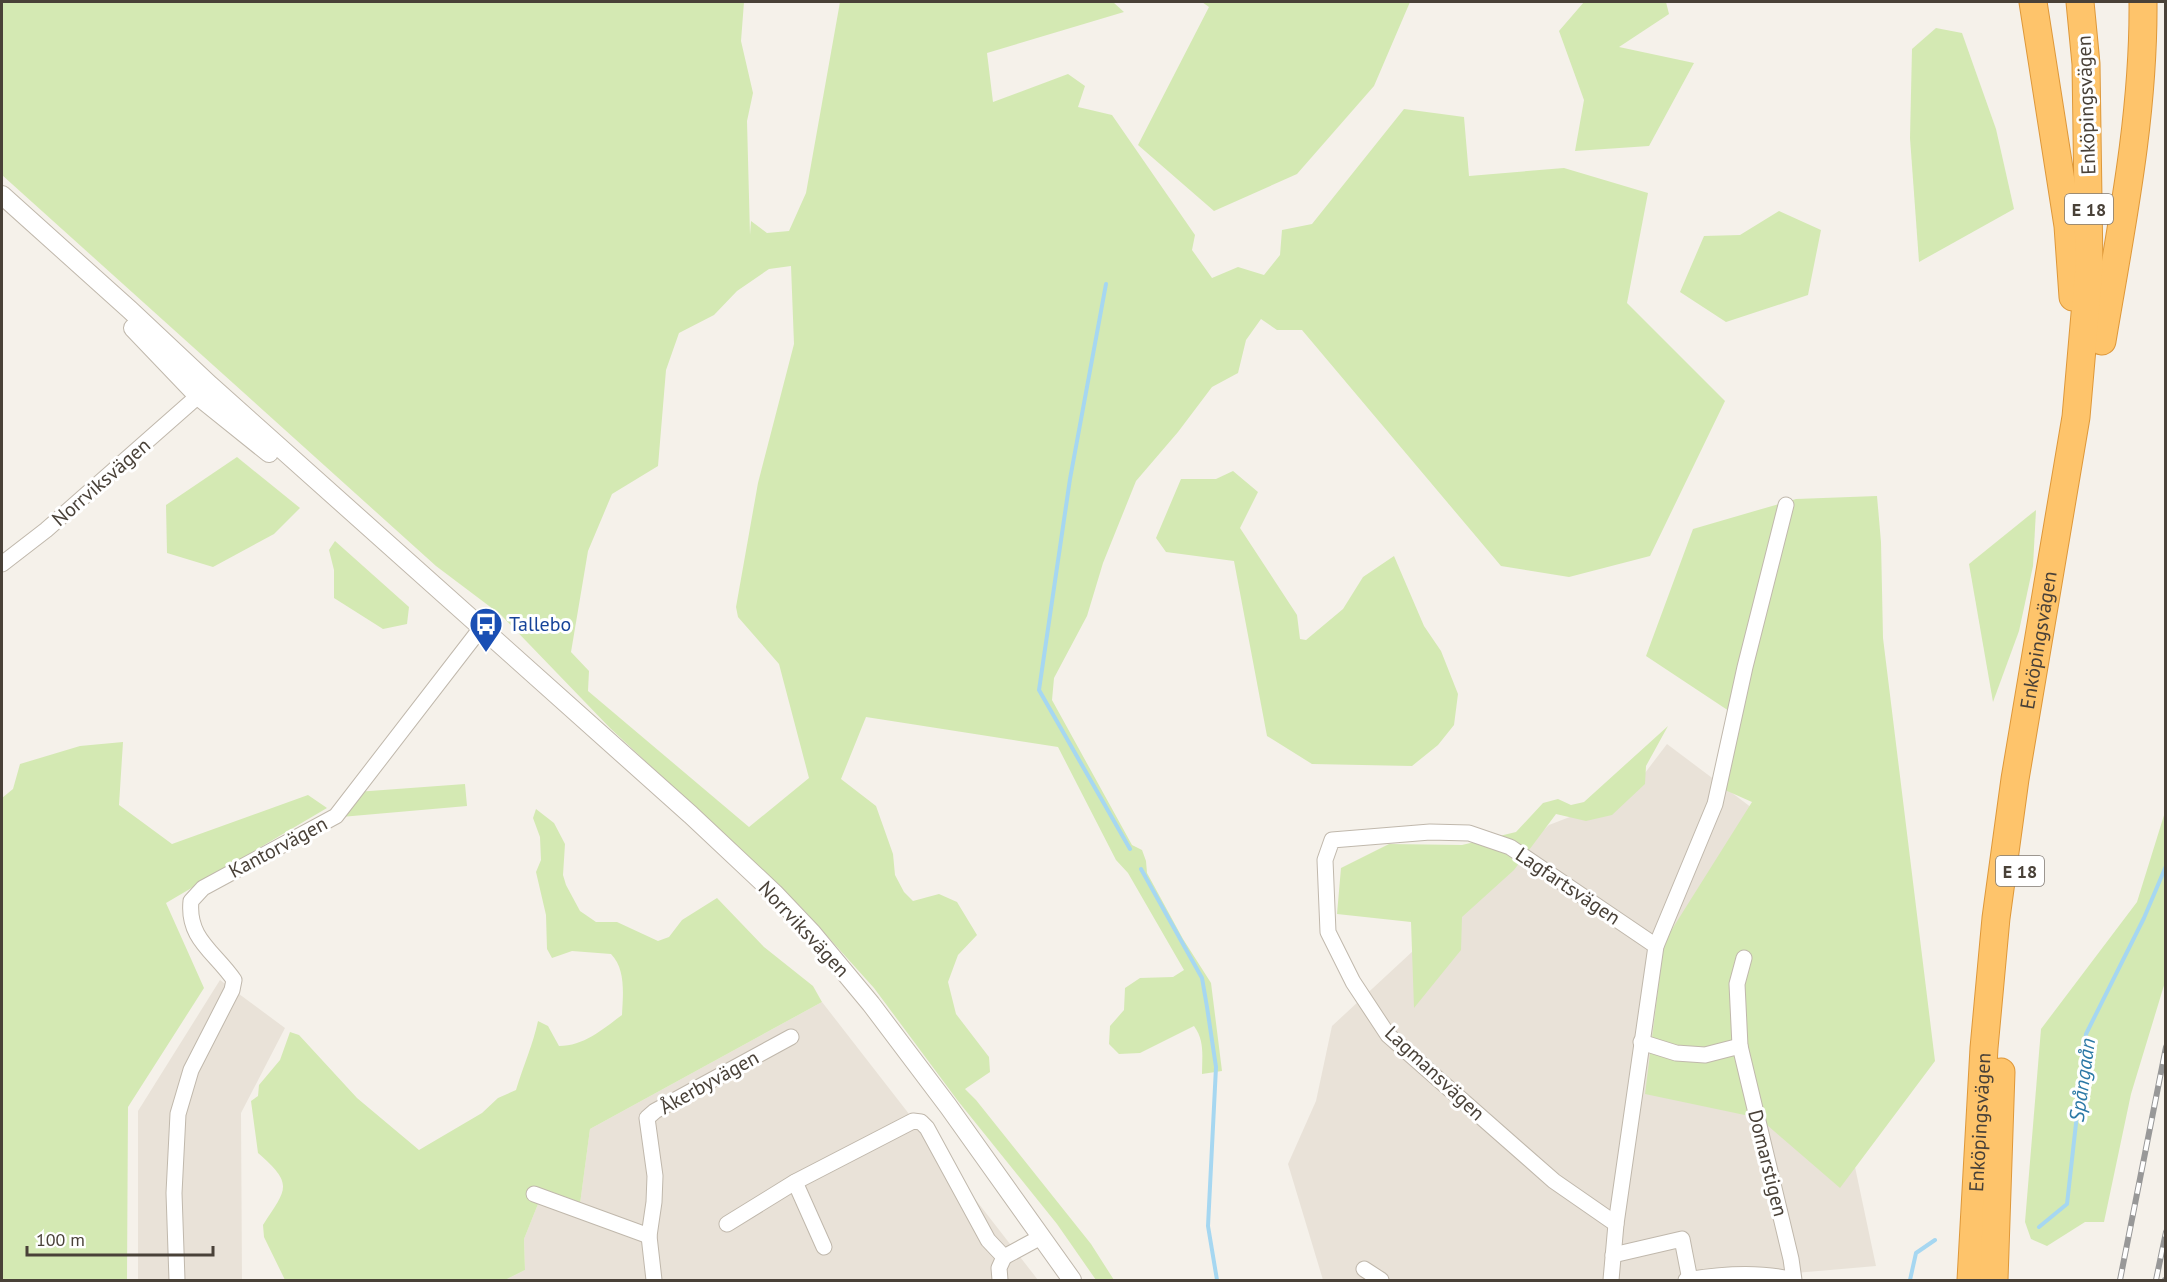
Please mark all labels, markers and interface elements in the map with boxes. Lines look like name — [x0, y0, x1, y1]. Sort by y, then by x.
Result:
street label: Enköpingsvägen — [2071, 35, 2101, 175]
road number: E 18 — [2065, 194, 2113, 224]
street label: Norrviksvägen — [46, 432, 156, 532]
street label: Enköpingsvägen — [2014, 569, 2063, 711]
bus stop icon: Tallebo — [468, 606, 504, 653]
place label: Tallebo — [509, 611, 571, 637]
street label: Kantorvägen — [224, 810, 332, 884]
street label: Lagfartsvägen — [1511, 841, 1625, 931]
road number: E 18 — [1996, 856, 2044, 886]
street label: Norrviksvägen — [753, 875, 855, 983]
street label: Lagmansvägen — [1379, 1020, 1491, 1126]
water label: Spångaån — [2063, 1036, 2101, 1124]
street label: Åkerbyvägen — [655, 1044, 763, 1120]
street label: Enköpingsvägen — [1963, 1052, 1997, 1193]
street label: Domarstigen — [1742, 1107, 1794, 1219]
scale bar — [27, 1219, 213, 1257]
text: 100 m — [36, 1228, 85, 1251]

